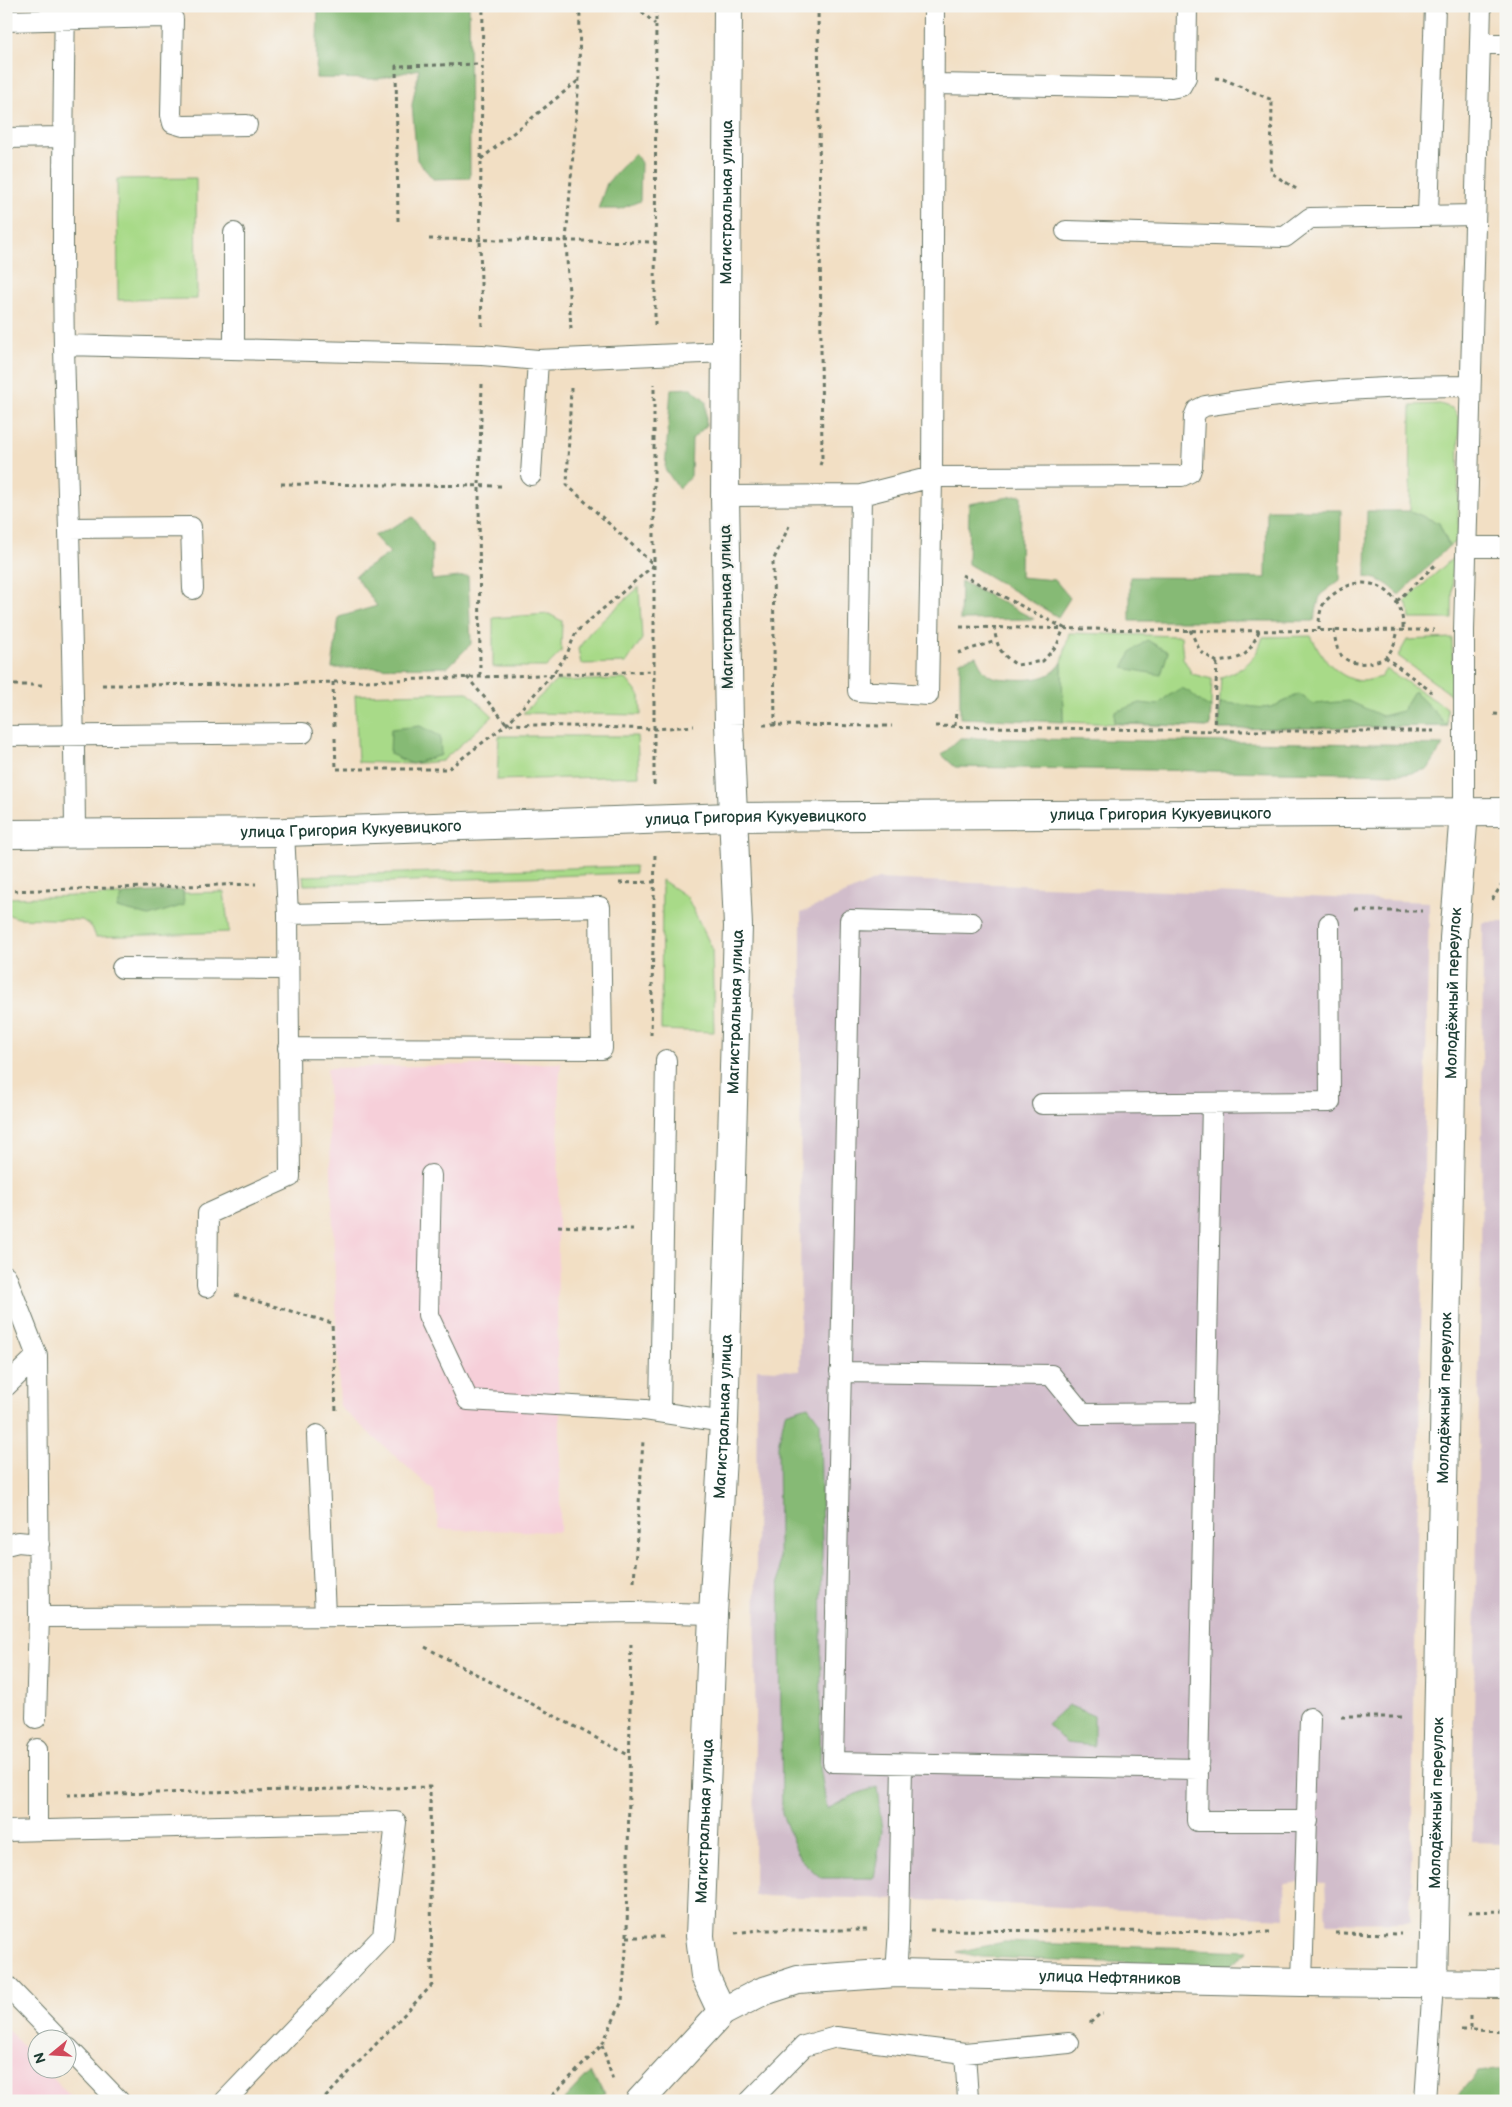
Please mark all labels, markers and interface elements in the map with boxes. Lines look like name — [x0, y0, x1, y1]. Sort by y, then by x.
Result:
street label: Магистральная улица — [717, 119, 737, 285]
street label: Магистральная улица — [716, 524, 738, 690]
street label: улица Григория Кукуевицкого — [1050, 804, 1271, 824]
street label: улица Григория Кукуевицкого — [645, 807, 866, 829]
street label: улица Григория Кукуевицкого — [240, 817, 462, 842]
street label: Молодёжный переулок — [1442, 906, 1466, 1079]
street label: Магистральная улица — [724, 929, 747, 1095]
street label: Молодёжный переулок — [1434, 1312, 1456, 1484]
street label: Магистральная улица — [710, 1333, 736, 1500]
street label: Молодёжный переулок — [1425, 1716, 1448, 1889]
street label: Магистральная улица — [692, 1738, 717, 1904]
street label: улица Нефтяников — [1039, 1967, 1182, 1989]
north arrow — [28, 2030, 78, 2080]
text: N — [30, 2050, 50, 2065]

